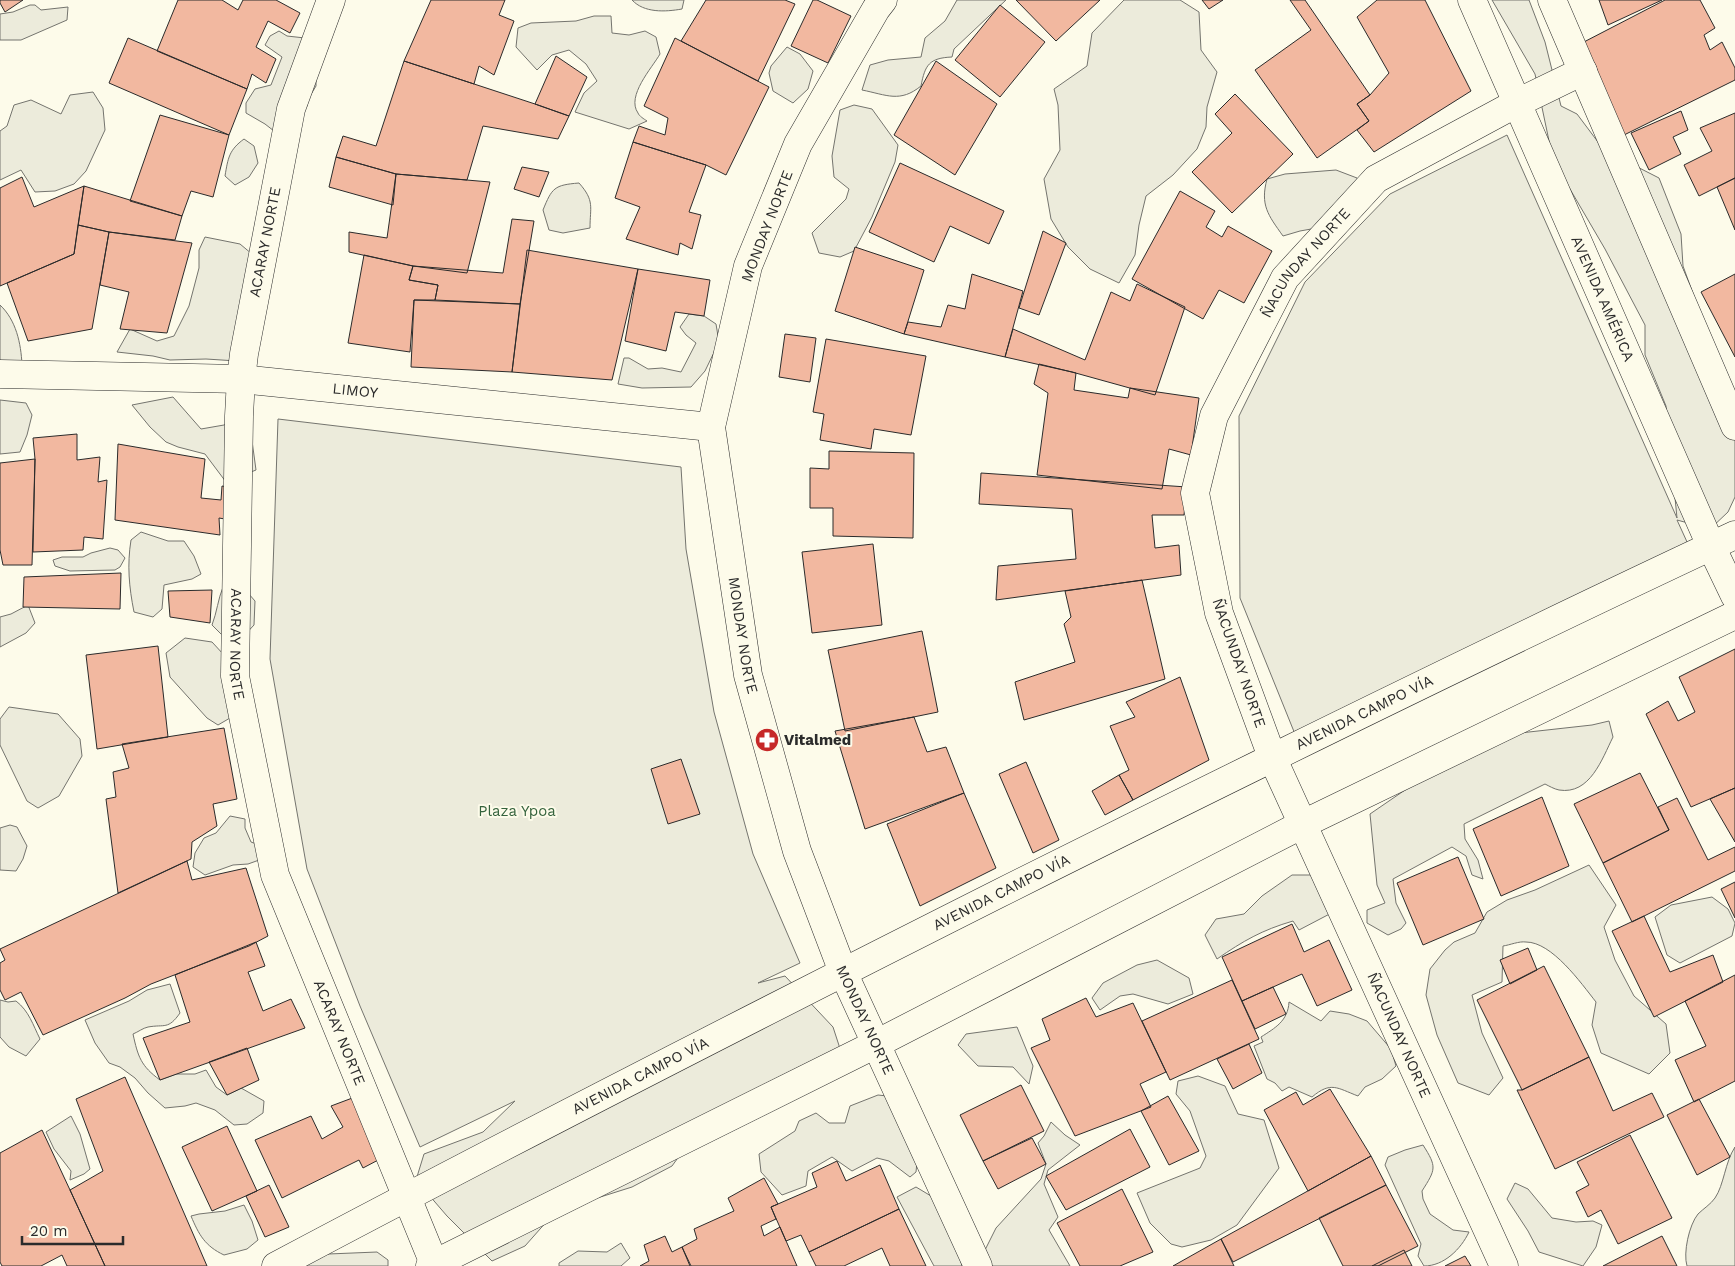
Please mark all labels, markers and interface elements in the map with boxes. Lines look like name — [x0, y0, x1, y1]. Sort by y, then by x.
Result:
street label: MONDAY NORTE — [737, 168, 797, 284]
street label: ACARAY NORTE — [245, 185, 285, 299]
street label: ÑACUNDAY NORTE — [1257, 204, 1354, 321]
street label: AVENIDA AMÉRICA — [1567, 233, 1638, 364]
street label: LIMOY — [332, 379, 379, 402]
street label: MONDAY NORTE — [724, 576, 762, 696]
street label: ACARAY NORTE — [225, 588, 249, 702]
street label: ÑACUNDAY NORTE — [1208, 596, 1270, 730]
street label: AVENIDA CAMPO VÍA — [1293, 671, 1436, 754]
pharmacy icon: Vitalmed — [754, 727, 780, 753]
place label: Vitalmed — [784, 731, 851, 749]
park label: Plaza Ypoa — [478, 802, 556, 820]
street label: AVENIDA CAMPO VÍA — [930, 851, 1073, 934]
street label: MONDAY NORTE — [832, 962, 898, 1077]
street label: ÑACUNDAY NORTE — [1363, 969, 1435, 1101]
street label: ACARAY NORTE — [310, 977, 369, 1088]
street label: AVENIDA CAMPO VÍA — [569, 1033, 712, 1118]
scale bar — [22, 1214, 124, 1246]
text: 20 m — [30, 1222, 68, 1240]

